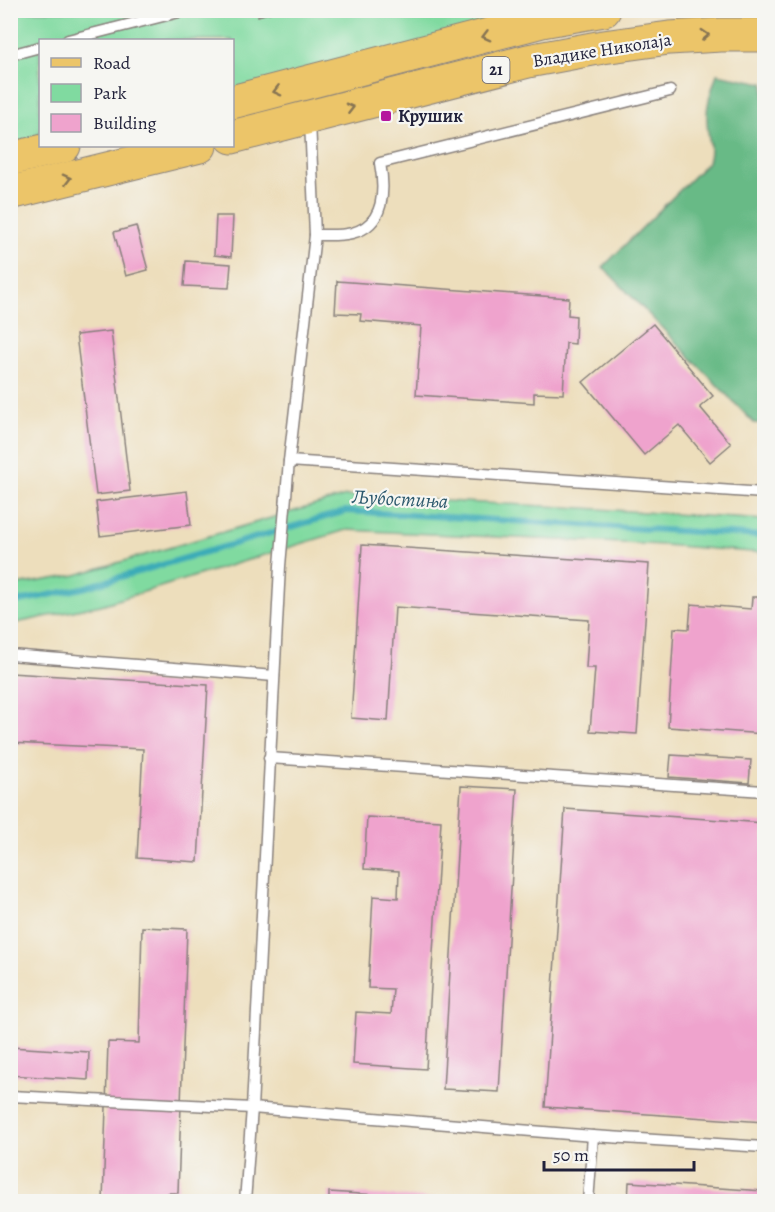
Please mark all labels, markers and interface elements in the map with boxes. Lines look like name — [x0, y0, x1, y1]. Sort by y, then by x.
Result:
street label: Владике Николаја — [531, 27, 674, 73]
one-way arrow — [481, 29, 492, 41]
one-way arrow — [701, 29, 710, 42]
legend — [39, 39, 234, 147]
text: Road — [93, 51, 131, 75]
road number: 21 — [482, 57, 510, 83]
text: Park — [93, 81, 127, 105]
one-way arrow — [272, 83, 282, 96]
one-way arrow — [345, 102, 355, 115]
place label: Крушик — [398, 104, 463, 128]
marker: Крушик — [379, 109, 393, 123]
text: Building — [93, 111, 157, 135]
one-way arrow — [62, 174, 72, 187]
water label: Љубостиња — [350, 483, 449, 515]
scale bar — [544, 1134, 694, 1172]
text: 50 m — [553, 1143, 589, 1167]

